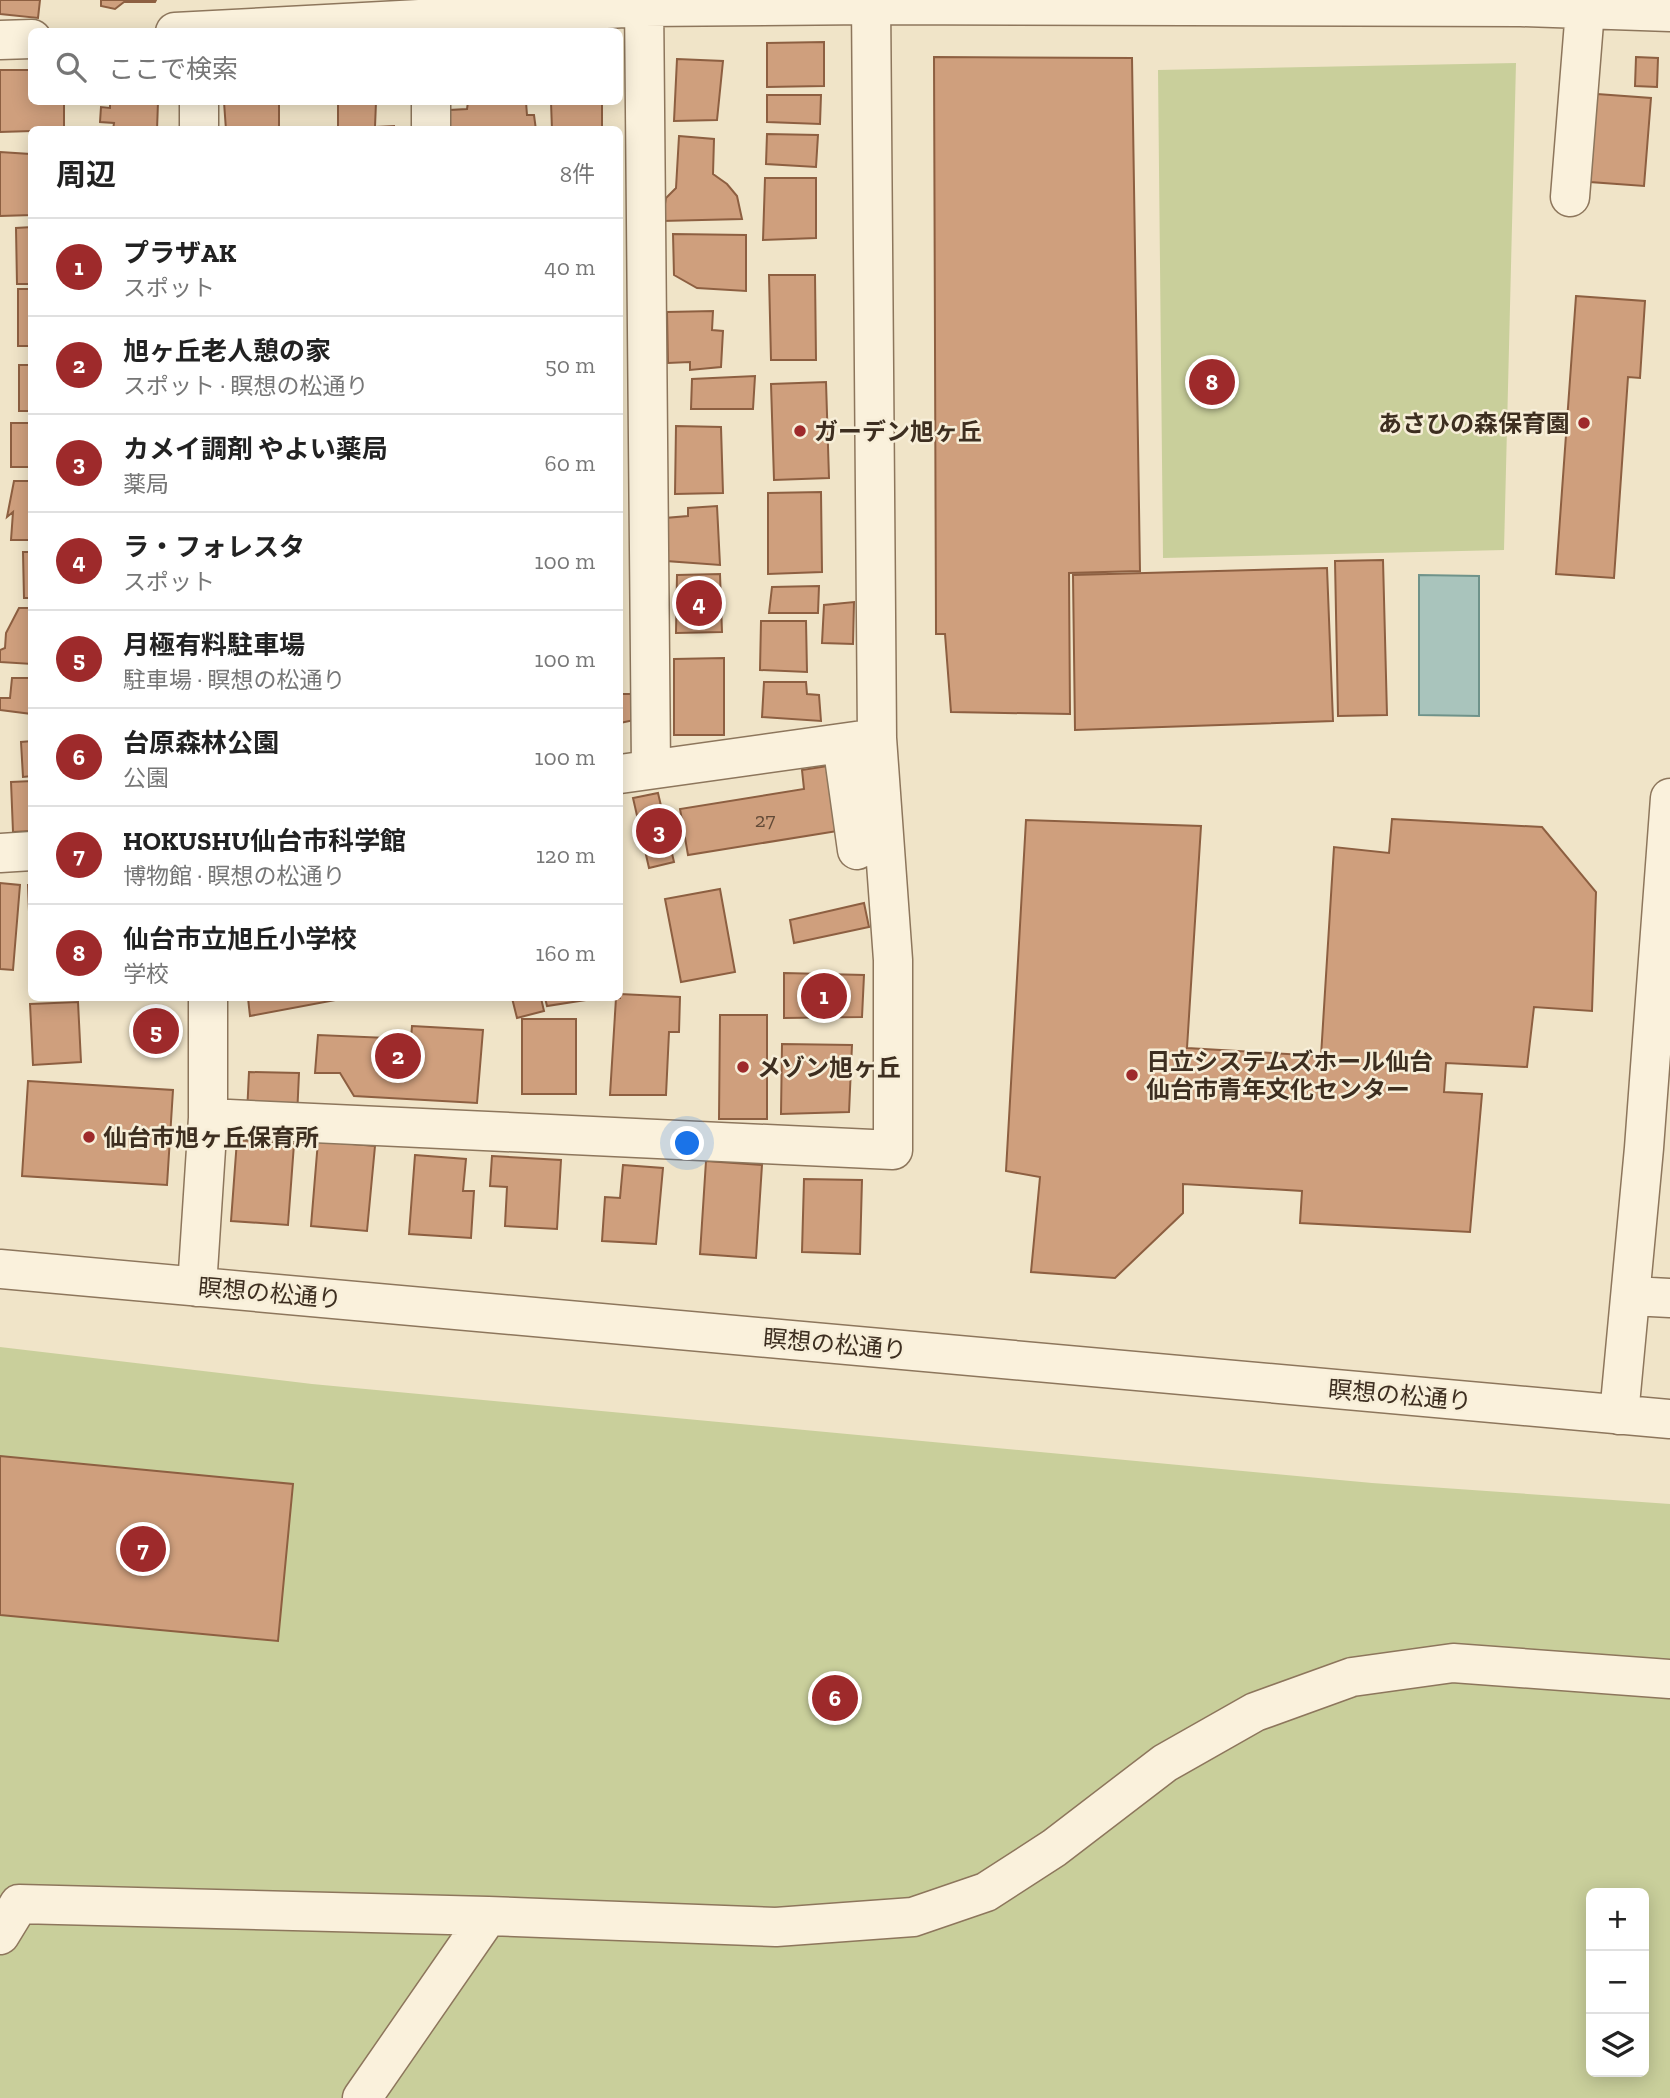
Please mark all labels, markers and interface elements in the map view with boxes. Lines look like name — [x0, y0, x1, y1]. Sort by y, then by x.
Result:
search box — [28, 28, 623, 105]
icon: search — [52, 48, 90, 86]
text: ここで検索 — [108, 53, 238, 85]
text: 周辺 — [56, 157, 116, 193]
text: 8件 — [560, 160, 595, 188]
text: プラザAK — [123, 237, 236, 269]
text: 1 — [74, 253, 84, 281]
text: 40 m — [544, 253, 595, 281]
text: スポット — [123, 274, 215, 302]
text: 旭ヶ丘老人憩の家 — [123, 335, 331, 367]
text: 2 — [73, 351, 85, 379]
text: 50 m — [545, 351, 595, 379]
pin: 8 — [1189, 356, 1235, 408]
text: スポット · 瞑想の松通り — [123, 372, 368, 400]
place label: あさひの森保育園 — [1378, 409, 1570, 438]
marker: あさひの森保育園 — [1576, 415, 1592, 431]
place label: ガーデン旭ヶ丘 — [814, 417, 982, 446]
marker: ガーデン旭ヶ丘 — [792, 423, 808, 439]
text: カメイ調剤 やよい薬局 — [123, 433, 388, 465]
text: 3 — [73, 449, 85, 477]
text: 60 m — [544, 449, 595, 477]
text: 薬局 — [123, 470, 169, 498]
text: ラ・フォレスタ — [123, 531, 305, 563]
text: 4 — [72, 547, 86, 575]
text: 100 m — [535, 547, 595, 575]
text: スポット — [123, 568, 215, 596]
pin: 4 — [676, 577, 722, 629]
text: 月極有料駐車場 — [123, 629, 305, 661]
text: 5 — [73, 645, 85, 673]
text: 100 m — [535, 645, 595, 673]
text: 駐車場 · 瞑想の松通り — [123, 666, 345, 694]
text: 台原森林公園 — [123, 727, 279, 759]
text: 6 — [73, 743, 85, 771]
text: 100 m — [535, 743, 595, 771]
text: 公園 — [123, 764, 169, 792]
pin: 3 — [636, 805, 682, 857]
house number: 27 — [755, 807, 775, 832]
text: HOKUSHU仙台市科学館 — [123, 825, 406, 857]
text: 7 — [73, 841, 85, 869]
text: 120 m — [536, 841, 595, 869]
text: 博物館 · 瞑想の松通り — [123, 862, 345, 890]
text: 仙台市立旭丘小学校 — [123, 923, 357, 955]
text: 8 — [73, 939, 85, 967]
text: 160 m — [536, 939, 595, 967]
text: 学校 — [123, 960, 169, 988]
pin: 1 — [801, 970, 847, 1022]
pin: 5 — [133, 1005, 179, 1057]
pin: 2 — [375, 1030, 421, 1082]
place label: 日立システムズホール仙台 仙台市青年文化センター — [1146, 1047, 1433, 1104]
place label: メゾン旭ヶ丘 — [757, 1053, 901, 1082]
marker: メゾン旭ヶ丘 — [735, 1059, 751, 1075]
marker: 日立システムズホール仙台 仙台市青年文化センター — [1124, 1067, 1140, 1083]
place label: 仙台市旭ヶ丘保育所 — [103, 1123, 319, 1152]
your location — [670, 1126, 704, 1160]
marker: 仙台市旭ヶ丘保育所 — [81, 1129, 97, 1145]
street label: 瞑想の松通り — [197, 1272, 343, 1314]
street label: 瞑想の松通り — [762, 1323, 908, 1365]
street label: 瞑想の松通り — [1327, 1374, 1473, 1416]
pin: 7 — [120, 1523, 166, 1575]
pin: 6 — [812, 1672, 858, 1724]
map controls — [1586, 1888, 1649, 2077]
button: + — [1586, 1888, 1649, 1951]
button: − — [1586, 1951, 1649, 2014]
button: layers — [1586, 2014, 1649, 2077]

